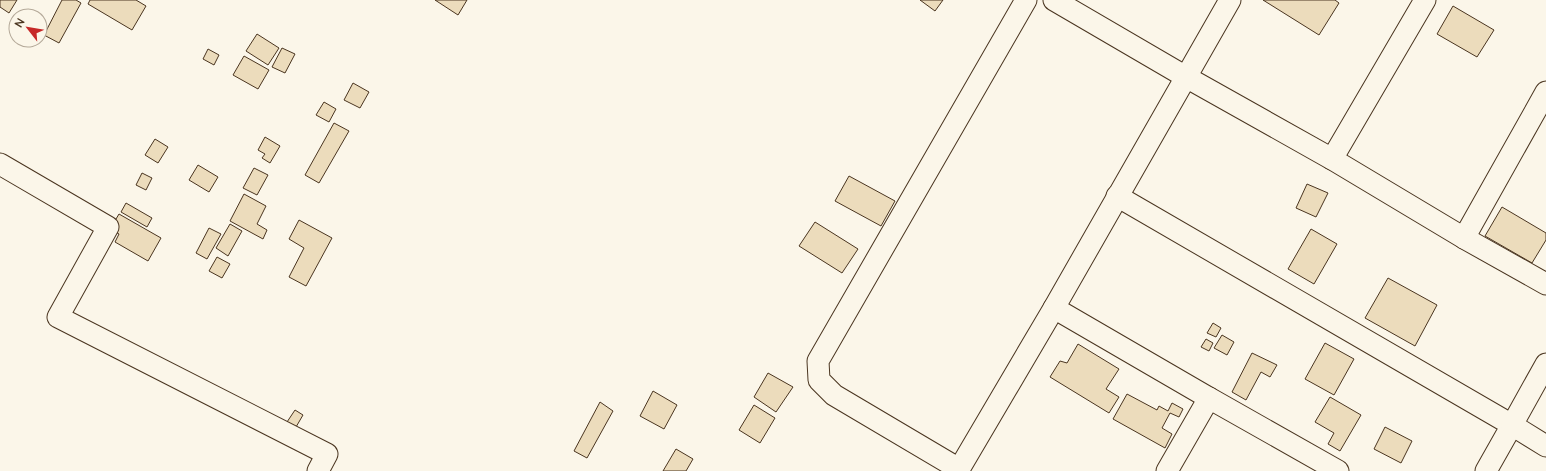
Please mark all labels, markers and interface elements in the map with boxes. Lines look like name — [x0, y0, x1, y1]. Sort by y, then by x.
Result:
north arrow — [8, 8, 48, 48]
text: N — [11, 16, 27, 30]

